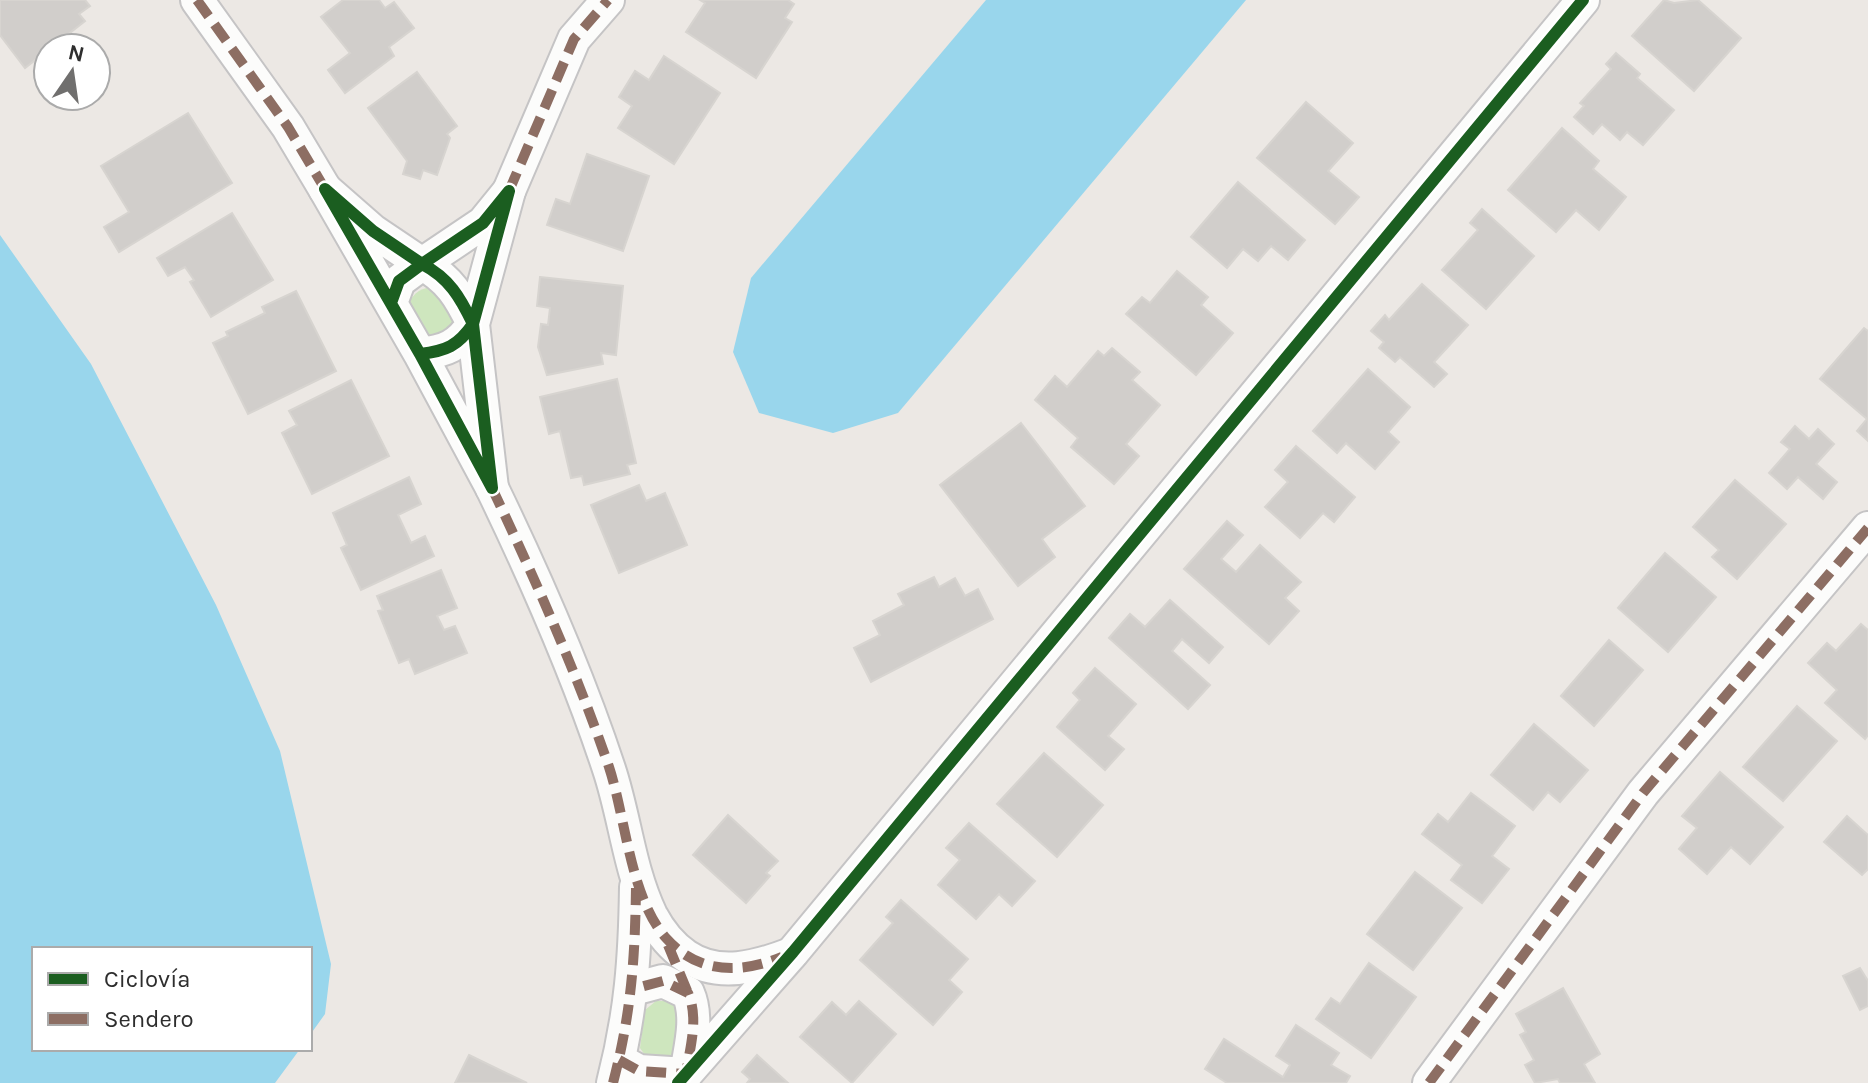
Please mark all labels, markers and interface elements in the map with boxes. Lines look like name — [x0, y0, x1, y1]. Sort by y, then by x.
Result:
north arrow — [32, 32, 112, 112]
text: N — [66, 39, 87, 68]
legend — [32, 947, 312, 1051]
text: Ciclovía — [104, 965, 191, 993]
text: Sendero — [104, 1005, 194, 1033]

